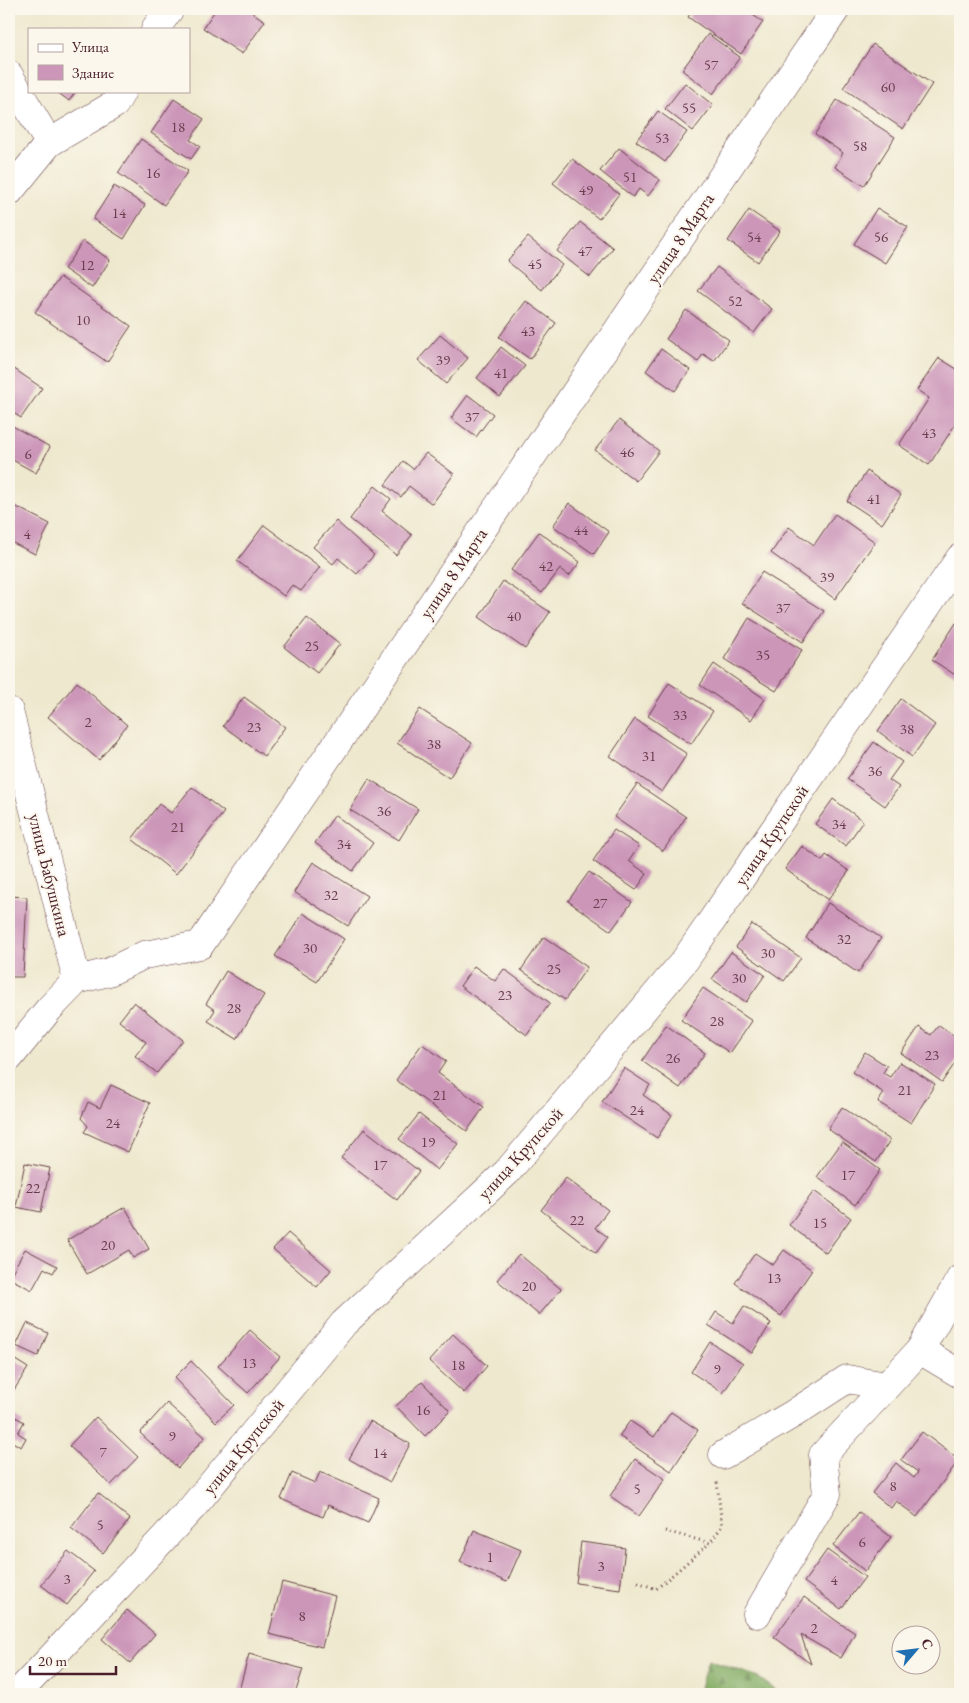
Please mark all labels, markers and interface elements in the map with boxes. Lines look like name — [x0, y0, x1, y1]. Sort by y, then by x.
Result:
legend — [28, 28, 190, 92]
text: Улица — [71, 37, 109, 56]
house number: 57 — [704, 55, 719, 74]
text: Здание — [72, 63, 114, 82]
house number: 60 — [881, 77, 895, 96]
house number: 55 — [682, 98, 696, 117]
house number: 18 — [171, 117, 185, 136]
house number: 53 — [655, 128, 669, 147]
house number: 58 — [853, 136, 867, 155]
house number: 16 — [146, 163, 160, 182]
house number: 51 — [623, 167, 637, 186]
house number: 49 — [579, 180, 593, 199]
street label: улица 8 Марта — [641, 187, 719, 288]
house number: 14 — [112, 203, 127, 222]
house number: 54 — [747, 227, 762, 246]
house number: 56 — [874, 227, 888, 246]
house number: 47 — [578, 241, 593, 260]
house number: 45 — [528, 254, 542, 273]
house number: 12 — [80, 255, 95, 274]
house number: 52 — [728, 291, 743, 310]
house number: 10 — [76, 310, 90, 329]
house number: 43 — [521, 321, 535, 340]
house number: 39 — [436, 350, 450, 369]
house number: 41 — [494, 363, 508, 382]
house number: 37 — [465, 407, 480, 426]
house number: 43 — [922, 423, 936, 442]
house number: 46 — [620, 442, 634, 461]
house number: 6 — [24, 444, 32, 463]
house number: 41 — [867, 489, 881, 508]
house number: 44 — [574, 520, 589, 539]
street label: улица 8 Марта — [414, 522, 492, 623]
house number: 4 — [23, 524, 31, 543]
house number: 42 — [539, 556, 554, 575]
house number: 39 — [820, 567, 834, 586]
house number: 37 — [776, 598, 791, 617]
house number: 40 — [507, 606, 521, 625]
house number: 25 — [305, 636, 319, 655]
house number: 35 — [756, 645, 770, 664]
house number: 33 — [673, 705, 687, 724]
house number: 2 — [84, 712, 92, 731]
house number: 23 — [247, 717, 261, 736]
house number: 38 — [900, 719, 914, 738]
house number: 38 — [427, 734, 441, 753]
house number: 31 — [642, 746, 656, 765]
house number: 36 — [868, 761, 882, 780]
street label: улица Крупской — [729, 780, 814, 890]
house number: 36 — [377, 801, 391, 820]
street label: улица Бабушкина — [24, 811, 77, 940]
house number: 34 — [832, 814, 847, 833]
house number: 21 — [171, 817, 185, 836]
house number: 34 — [337, 834, 352, 853]
house number: 32 — [324, 885, 339, 904]
house number: 27 — [593, 893, 608, 912]
house number: 32 — [837, 929, 852, 948]
house number: 30 — [303, 938, 317, 957]
house number: 30 — [761, 943, 775, 962]
house number: 25 — [547, 959, 561, 978]
house number: 30 — [732, 968, 746, 987]
house number: 23 — [498, 985, 512, 1004]
house number: 28 — [227, 998, 241, 1017]
house number: 28 — [710, 1011, 724, 1030]
house number: 23 — [925, 1045, 939, 1064]
house number: 26 — [666, 1048, 680, 1067]
house number: 21 — [898, 1080, 912, 1099]
house number: 21 — [433, 1085, 447, 1104]
house number: 24 — [630, 1100, 645, 1119]
street label: улица Крупской — [472, 1101, 568, 1204]
house number: 24 — [106, 1113, 121, 1132]
house number: 19 — [421, 1132, 435, 1151]
house number: 17 — [373, 1155, 388, 1174]
house number: 17 — [841, 1165, 856, 1184]
house number: 22 — [26, 1178, 41, 1197]
house number: 22 — [570, 1210, 585, 1229]
house number: 15 — [813, 1213, 827, 1232]
house number: 20 — [101, 1235, 115, 1254]
house number: 13 — [767, 1268, 781, 1287]
house number: 20 — [522, 1276, 536, 1295]
house number: 13 — [242, 1353, 256, 1372]
house number: 18 — [451, 1355, 465, 1374]
house number: 9 — [713, 1359, 721, 1378]
street label: улица Крупской — [197, 1393, 289, 1499]
house number: 16 — [416, 1400, 430, 1419]
house number: 9 — [168, 1426, 176, 1445]
house number: 7 — [99, 1442, 107, 1461]
house number: 14 — [373, 1443, 388, 1462]
house number: 8 — [889, 1476, 897, 1495]
house number: 5 — [633, 1479, 641, 1498]
house number: 5 — [96, 1515, 104, 1534]
house number: 6 — [858, 1532, 866, 1551]
house number: 1 — [486, 1547, 494, 1566]
house number: 3 — [597, 1556, 605, 1575]
house number: 3 — [63, 1569, 71, 1588]
house number: 4 — [830, 1570, 838, 1589]
house number: 8 — [298, 1606, 306, 1625]
house number: 2 — [810, 1618, 818, 1637]
north arrow — [892, 1626, 942, 1676]
text: С — [917, 1635, 938, 1653]
scale bar — [30, 1643, 116, 1675]
text: 20 m — [38, 1651, 67, 1670]

